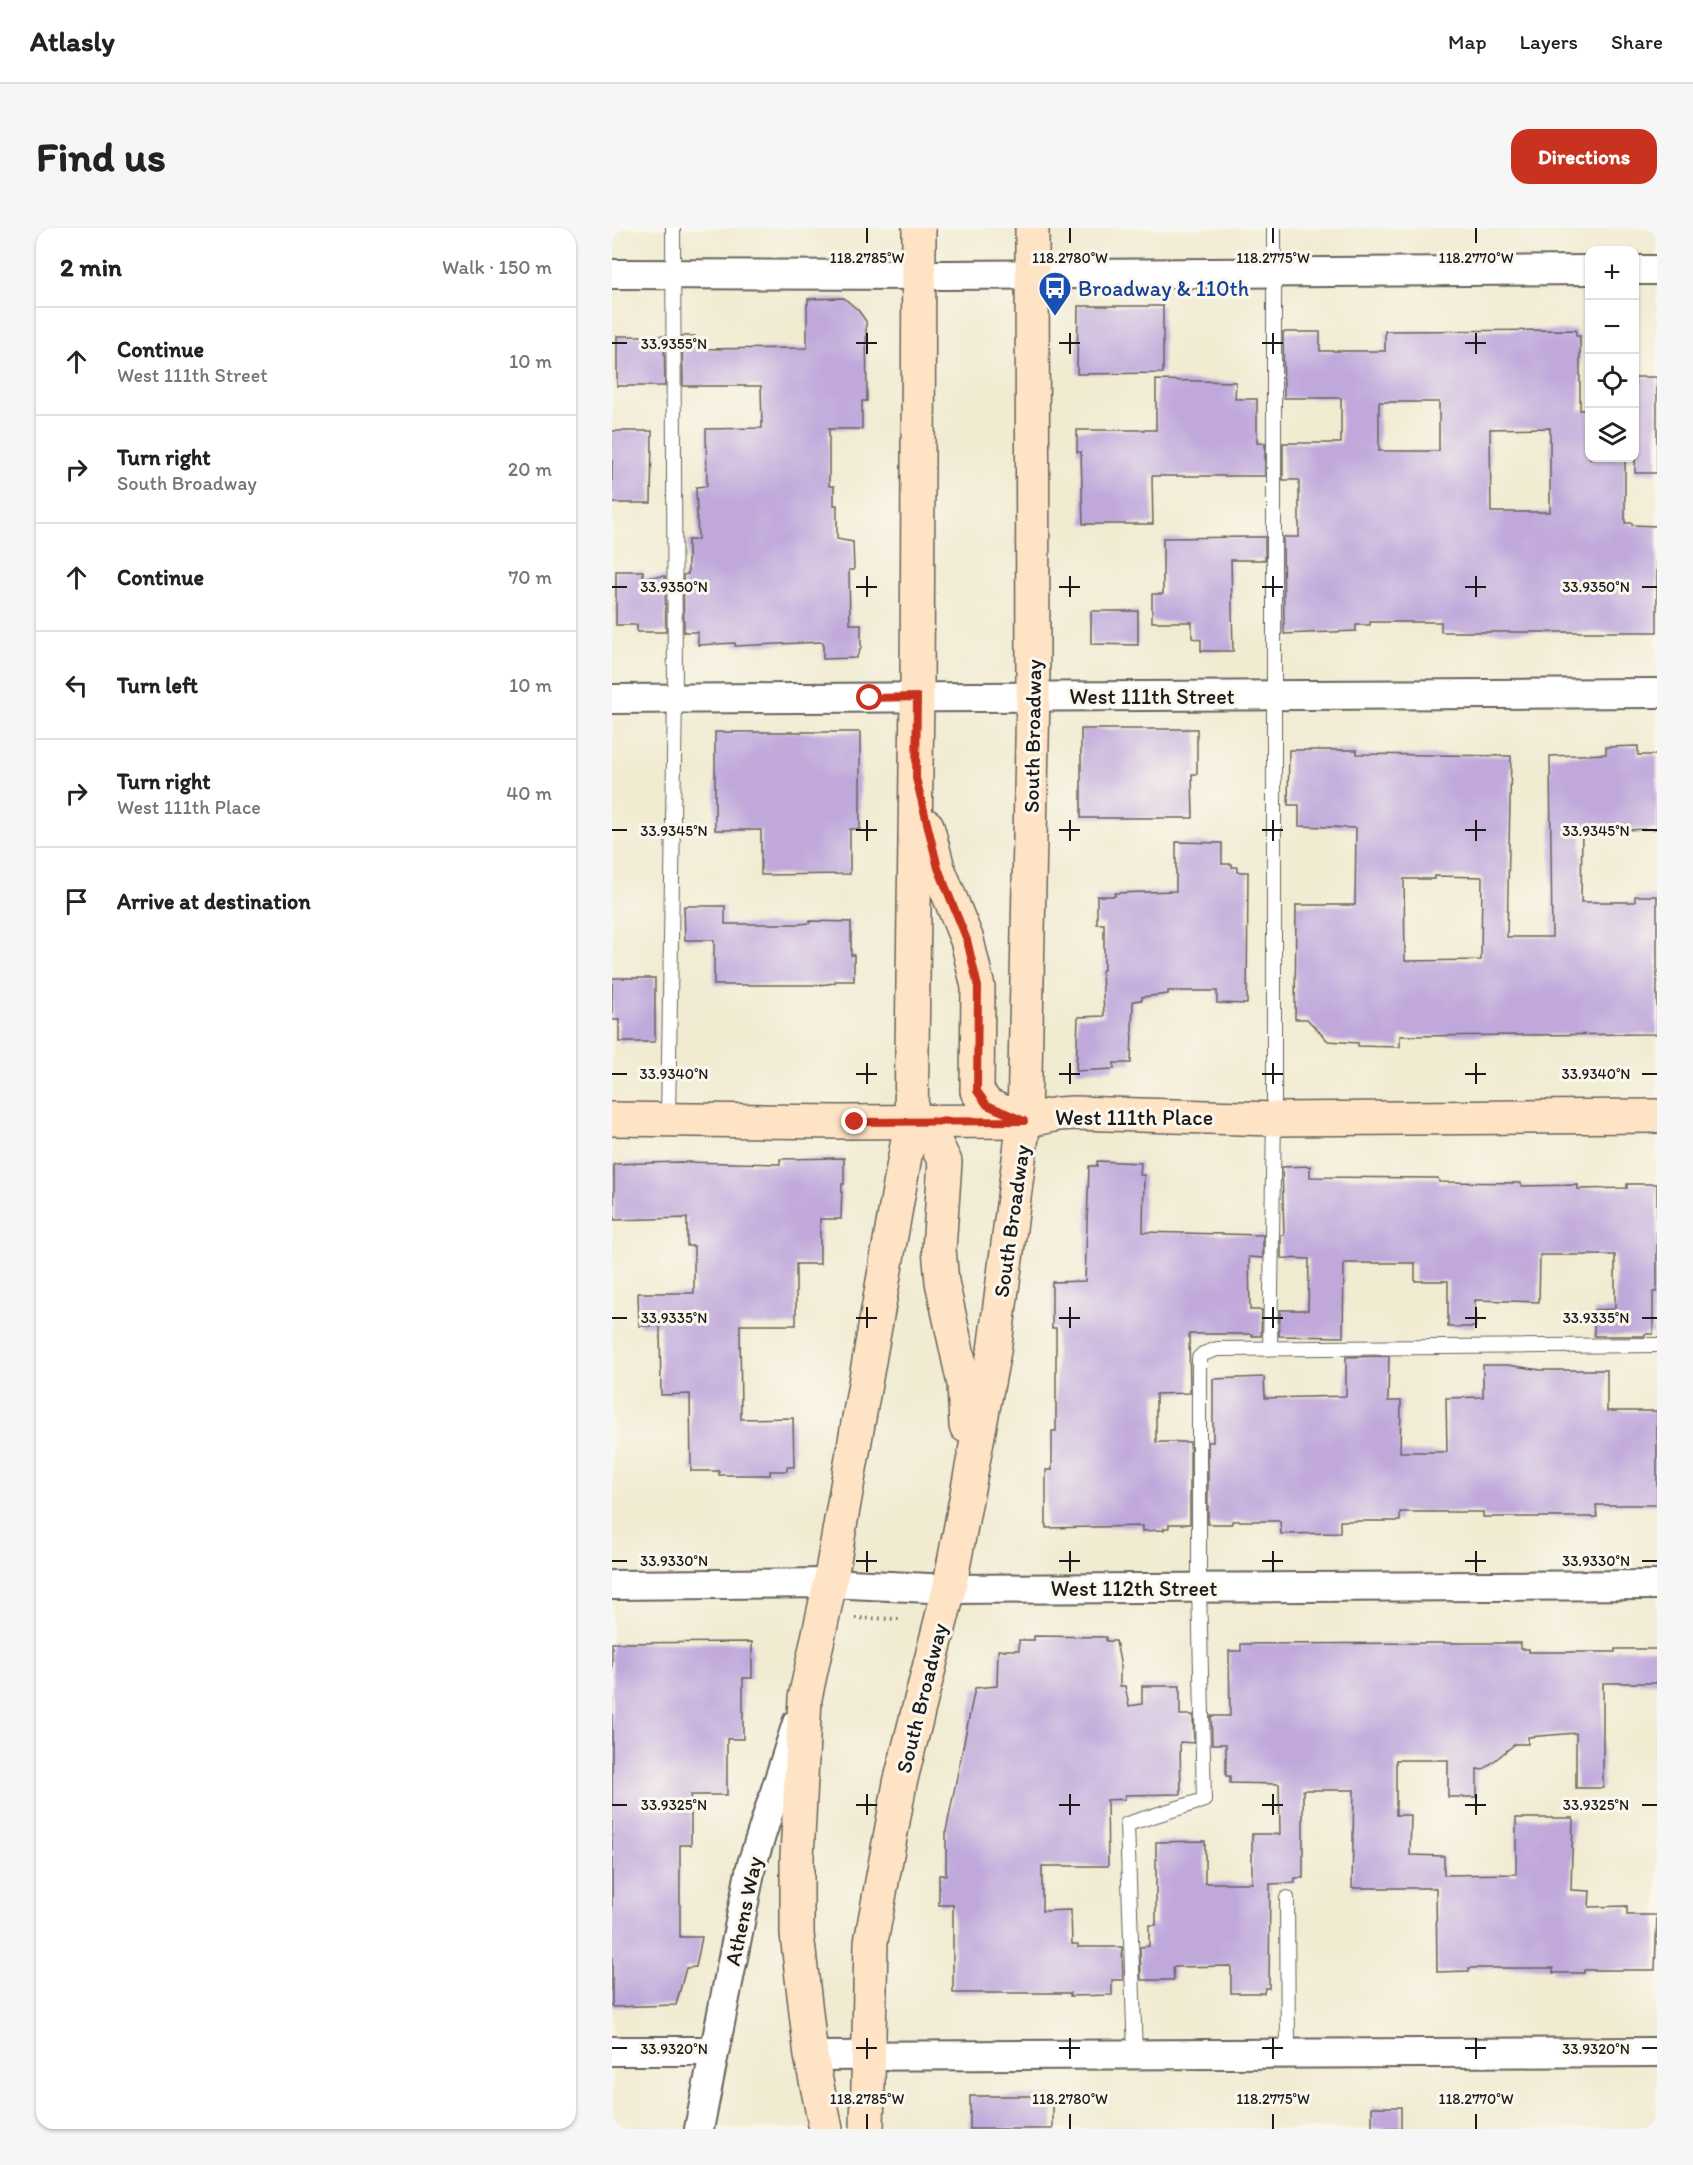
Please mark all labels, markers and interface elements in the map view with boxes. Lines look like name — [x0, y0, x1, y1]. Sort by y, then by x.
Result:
text: Atlasly — [30, 24, 115, 58]
text: Map — [1448, 29, 1487, 54]
text: Layers — [1520, 29, 1578, 54]
text: Share — [1611, 29, 1663, 54]
button: Directions — [1511, 129, 1657, 184]
text: Find us — [36, 131, 166, 182]
map controls — [1585, 246, 1639, 462]
button: + — [1585, 246, 1639, 300]
text: 118.2785°W — [830, 249, 904, 267]
text: 118.2780°W — [1032, 249, 1108, 267]
text: 118.2775°W — [1236, 249, 1310, 267]
text: 118.2770°W — [1438, 249, 1514, 267]
text: 2 min — [60, 251, 122, 283]
text: Walk · 150 m — [442, 255, 552, 279]
bus stop icon: Broadway & 110th — [1037, 270, 1073, 317]
place label: Broadway & 110th — [1078, 275, 1249, 302]
button: − — [1585, 300, 1639, 354]
text: 33.9355°N — [641, 335, 707, 353]
text: Continue — [117, 336, 204, 363]
icon: ahead — [60, 345, 93, 378]
text: 10 m — [509, 349, 552, 373]
button: locate — [1585, 354, 1639, 408]
text: West 111th Street — [117, 363, 268, 387]
button: layers — [1585, 408, 1639, 462]
text: Turn right — [117, 444, 211, 471]
icon: right — [60, 453, 93, 486]
text: 20 m — [508, 457, 552, 481]
text: South Broadway — [117, 471, 257, 495]
icon: ahead — [60, 561, 93, 594]
text: Continue — [117, 564, 204, 591]
text: 70 m — [508, 565, 552, 589]
text: 33.9350°N — [640, 578, 708, 596]
text: 33.9350°N — [1562, 578, 1630, 596]
street label: South Broadway — [1018, 658, 1047, 813]
icon: left — [60, 669, 93, 702]
text: Turn left — [117, 672, 198, 699]
text: 10 m — [509, 673, 552, 697]
street label: West 111th Street — [1069, 683, 1235, 710]
route start — [856, 684, 882, 710]
text: Turn right — [117, 768, 211, 795]
icon: right — [60, 777, 93, 810]
text: 40 m — [506, 781, 552, 805]
text: West 111th Place — [117, 795, 261, 819]
text: 33.9345°N — [640, 822, 708, 840]
text: 33.9345°N — [1562, 822, 1630, 840]
icon: arrive — [60, 885, 93, 918]
text: Arrive at destination — [117, 888, 311, 915]
text: 33.9340°N — [640, 1065, 708, 1083]
text: 33.9340°N — [1562, 1065, 1630, 1083]
street label: West 111th Place — [1055, 1104, 1213, 1131]
route end — [841, 1108, 867, 1134]
street label: South Broadway — [987, 1142, 1036, 1299]
text: 33.9335°N — [641, 1309, 707, 1327]
text: 33.9335°N — [1563, 1309, 1629, 1327]
text: 33.9330°N — [640, 1552, 708, 1570]
text: 33.9330°N — [1562, 1552, 1630, 1570]
street label: West 112th Street — [1050, 1575, 1218, 1602]
street label: South Broadway — [890, 1620, 953, 1776]
text: 33.9325°N — [641, 1796, 707, 1814]
text: 33.9325°N — [1563, 1796, 1629, 1814]
street label: Athens Way — [719, 1853, 768, 1968]
text: 33.9320°N — [640, 2040, 708, 2058]
text: 33.9320°N — [1562, 2040, 1630, 2058]
text: 118.2785°W — [830, 2090, 904, 2108]
text: 118.2780°W — [1032, 2090, 1108, 2108]
text: 118.2775°W — [1236, 2090, 1310, 2108]
text: 118.2770°W — [1438, 2090, 1514, 2108]

